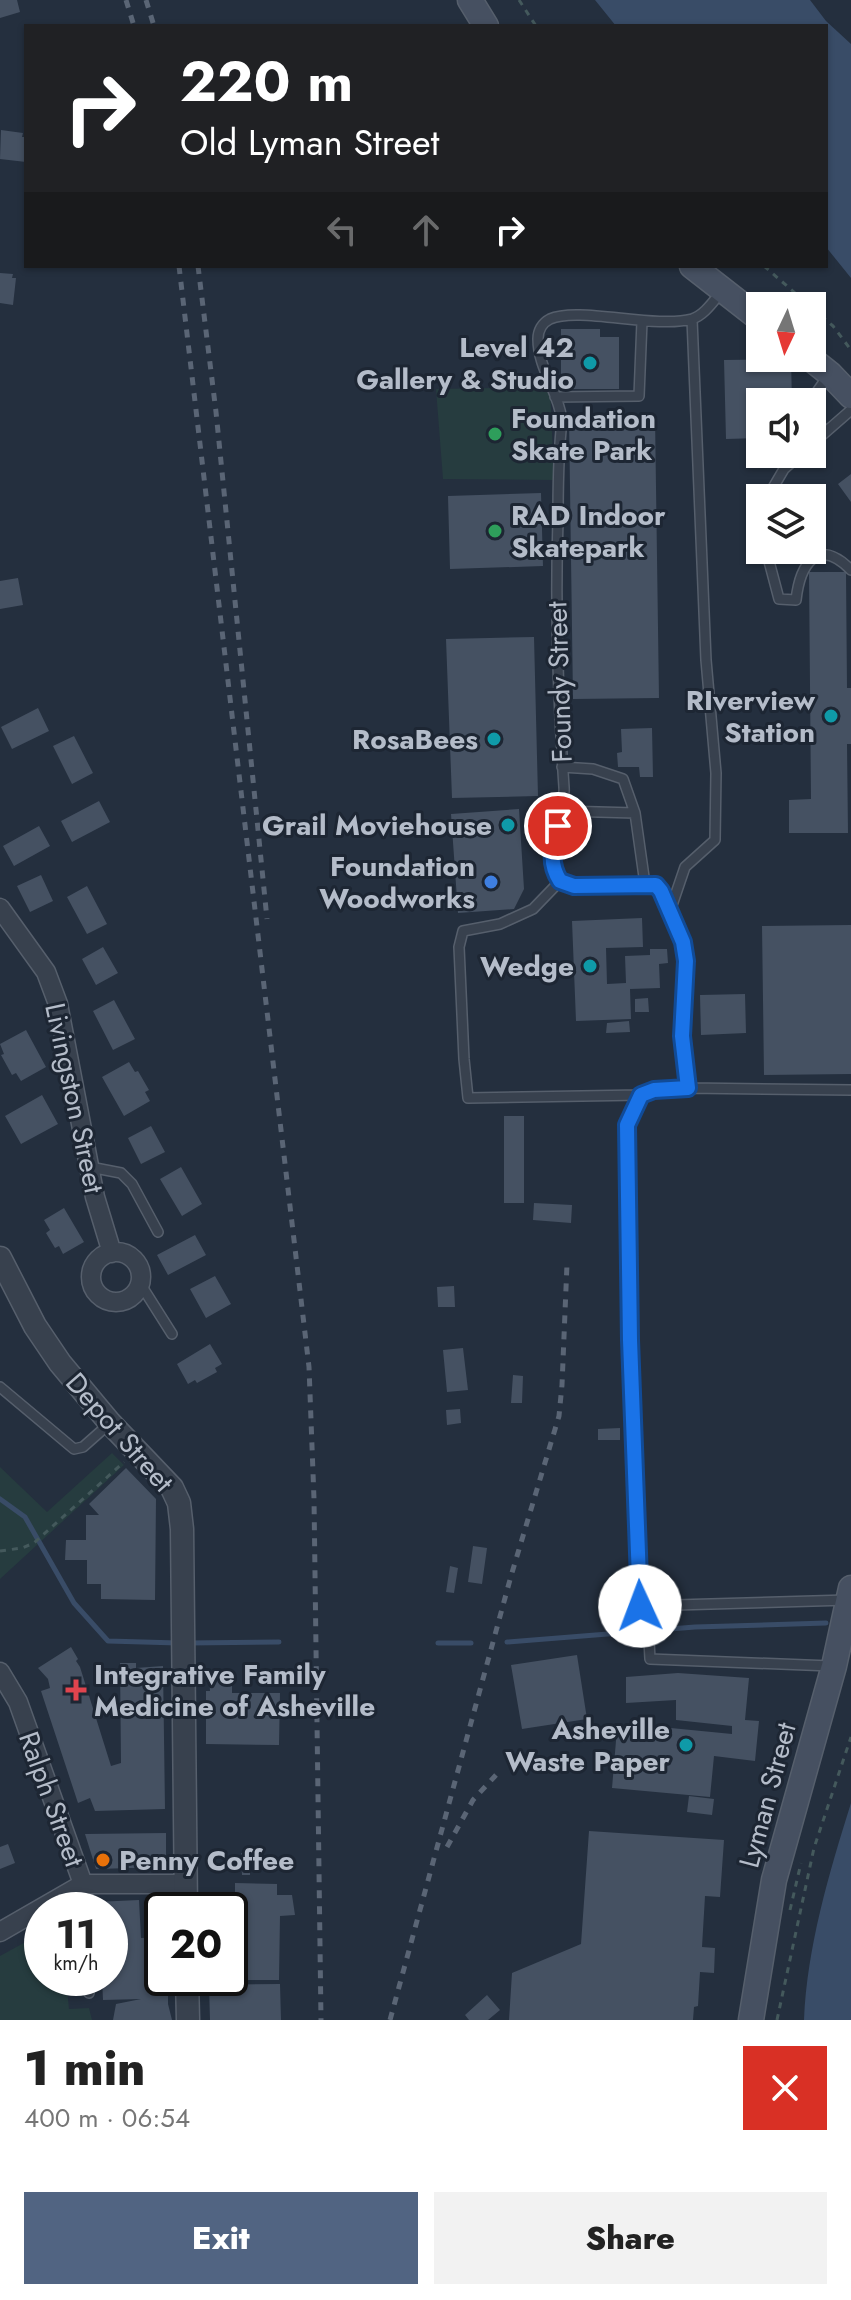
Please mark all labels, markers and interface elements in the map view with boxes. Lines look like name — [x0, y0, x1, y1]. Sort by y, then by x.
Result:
text: 220 m — [180, 41, 353, 122]
icon: right — [48, 56, 152, 160]
text: Old Lyman Street — [180, 116, 439, 168]
icon: left — [320, 208, 364, 252]
icon: ahead — [404, 208, 448, 252]
icon: right — [488, 208, 532, 252]
north arrow — [746, 292, 826, 372]
map controls — [746, 292, 826, 564]
place label: Level 42 Gallery & Studio — [356, 327, 574, 400]
marker: Level 42 Gallery & Studio — [581, 354, 599, 372]
button: sound — [746, 388, 826, 468]
place label: Foundation Skate Park — [511, 398, 656, 471]
marker: Foundation Skate Park — [486, 425, 504, 443]
button: layers — [746, 484, 826, 564]
place label: RAD Indoor Skatepark — [511, 495, 666, 568]
marker: RAD Indoor Skatepark — [486, 522, 504, 540]
street label: Foundy Street — [536, 600, 583, 763]
place label: RIverview Station — [686, 680, 816, 753]
marker: RIverview Station — [822, 707, 840, 725]
place label: RosaBees — [352, 719, 478, 760]
marker: RosaBees — [485, 730, 503, 748]
pin — [524, 792, 592, 860]
icon: arrive — [536, 804, 580, 848]
place label: Grail Moviehouse — [262, 805, 492, 846]
marker: Grail Moviehouse — [499, 816, 517, 834]
place label: Foundation Woodworks — [319, 846, 475, 919]
marker: Foundation Woodworks — [482, 873, 500, 891]
place label: Wedge — [480, 946, 574, 987]
marker: Wedge — [581, 957, 599, 975]
street label: Livingston Street — [34, 999, 115, 1197]
street label: Depot Street — [56, 1364, 183, 1501]
position arrow — [598, 1564, 682, 1648]
place label: Integrative Family Medicine of Asheville — [94, 1654, 375, 1727]
marker: Integrative Family Medicine of Asheville — [65, 1679, 87, 1701]
place label: Asheville Waste Paper — [505, 1709, 670, 1782]
street label: Lyman Street — [728, 1718, 807, 1872]
street label: Ralph Street — [8, 1726, 95, 1873]
marker: Asheville Waste Paper — [677, 1736, 695, 1754]
place label: Penny Coffee — [119, 1840, 294, 1881]
marker: Penny Coffee — [94, 1851, 112, 1869]
speed limit sign: 20 — [144, 1892, 248, 1996]
text: 11 — [56, 1905, 96, 1963]
text: km/h — [53, 1949, 99, 1978]
text: 1 min — [24, 2034, 145, 2103]
button: close — [743, 2046, 827, 2130]
text: 400 m · 06:54 — [24, 2099, 190, 2137]
button: Exit — [24, 2192, 418, 2284]
button: Share — [434, 2192, 827, 2284]

